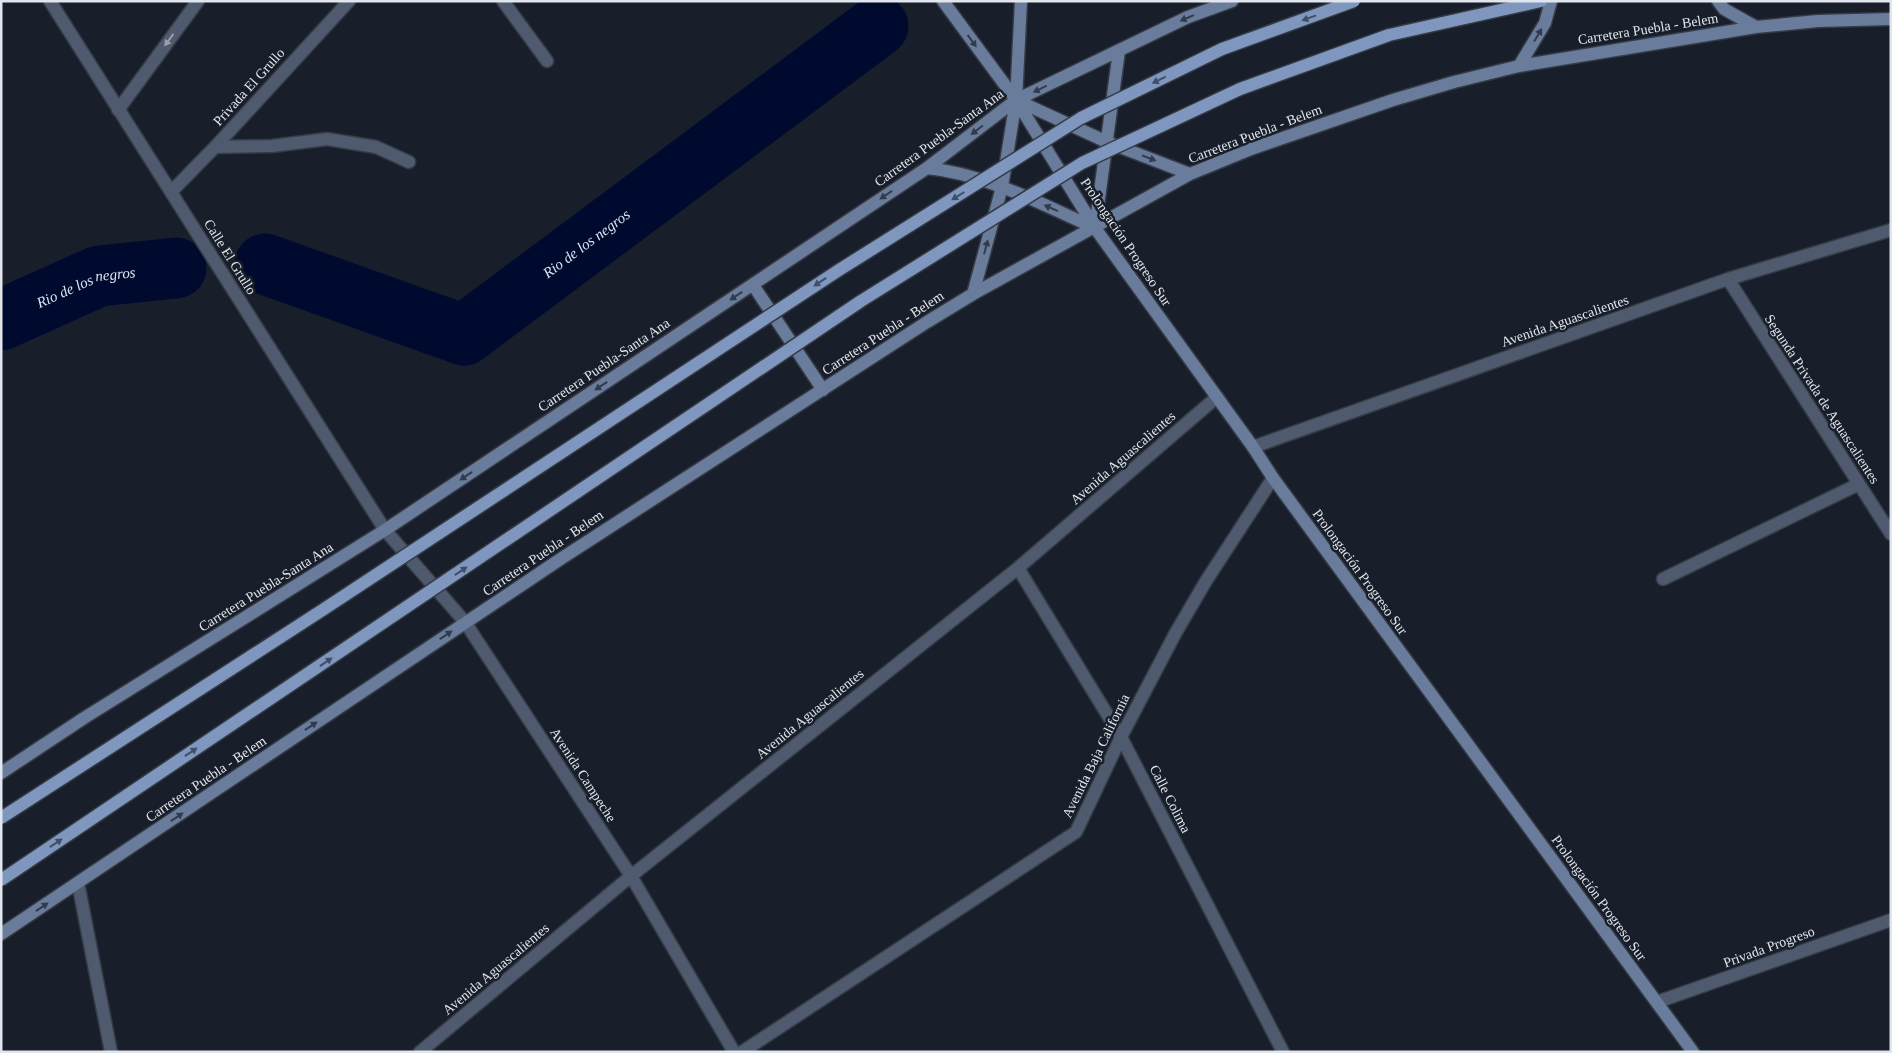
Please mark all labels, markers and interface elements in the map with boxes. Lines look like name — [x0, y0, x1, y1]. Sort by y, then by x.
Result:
street label: Carretera Puebla - Belem — [1577, 10, 1719, 48]
one-way arrow — [1179, 14, 1194, 22]
one-way arrow — [1301, 15, 1316, 22]
one-way arrow — [1534, 28, 1543, 41]
one-way arrow — [165, 34, 175, 47]
one-way arrow — [967, 34, 977, 47]
street label: Privada El Grullo — [210, 45, 288, 129]
one-way arrow — [1152, 76, 1166, 84]
one-way arrow — [1033, 85, 1047, 93]
street label: Carretera Puebla-Santa Ana — [872, 86, 1007, 190]
street label: Carretera Puebla - Belem — [1186, 102, 1324, 166]
one-way arrow — [970, 125, 984, 135]
one-way arrow — [1142, 154, 1157, 162]
street label: Prolongación Progreso Sur — [1078, 175, 1175, 309]
one-way arrow — [879, 191, 893, 200]
one-way arrow — [951, 191, 964, 201]
one-way arrow — [1044, 204, 1058, 212]
water label: Rio de los negros — [539, 206, 633, 282]
street label: Calle El Grullo — [201, 217, 259, 297]
one-way arrow — [982, 240, 990, 255]
water label: Rio de los negros — [33, 264, 136, 311]
one-way arrow — [813, 278, 827, 287]
street label: Carretera Puebla - Belem — [819, 288, 947, 378]
one-way arrow — [730, 291, 743, 301]
street label: Avenida Aguascalientes — [1499, 292, 1631, 350]
street label: Segunda Privada de Aguascalientes — [1762, 312, 1882, 486]
street label: Carretera Puebla-Santa Ana — [535, 315, 673, 415]
one-way arrow — [594, 381, 608, 391]
street label: Avenida Aguascalientes — [1068, 408, 1178, 508]
one-way arrow — [459, 471, 473, 481]
street label: Carretera Puebla - Belem — [480, 507, 606, 599]
street label: Prolongación Progreso Sur — [1310, 507, 1411, 638]
street label: Carretera Puebla-Santa Ana — [196, 539, 337, 635]
one-way arrow — [454, 566, 467, 576]
one-way arrow — [439, 630, 453, 640]
one-way arrow — [319, 657, 333, 666]
street label: Avenida Aguascalientes — [753, 666, 867, 762]
street label: Avenida Baja California — [1059, 691, 1133, 820]
one-way arrow — [305, 721, 318, 731]
street label: Avenida Campeche — [547, 725, 619, 825]
street label: Carretera Puebla - Belem — [143, 733, 269, 825]
one-way arrow — [184, 747, 198, 757]
street label: Calle Colima — [1146, 763, 1194, 836]
one-way arrow — [170, 812, 183, 821]
street label: Prolongación Progreso Sur — [1549, 833, 1650, 964]
one-way arrow — [49, 838, 63, 848]
one-way arrow — [35, 902, 48, 912]
street label: Avenida Aguascalientes — [440, 920, 552, 1018]
street label: Privada Progreso — [1721, 924, 1817, 970]

